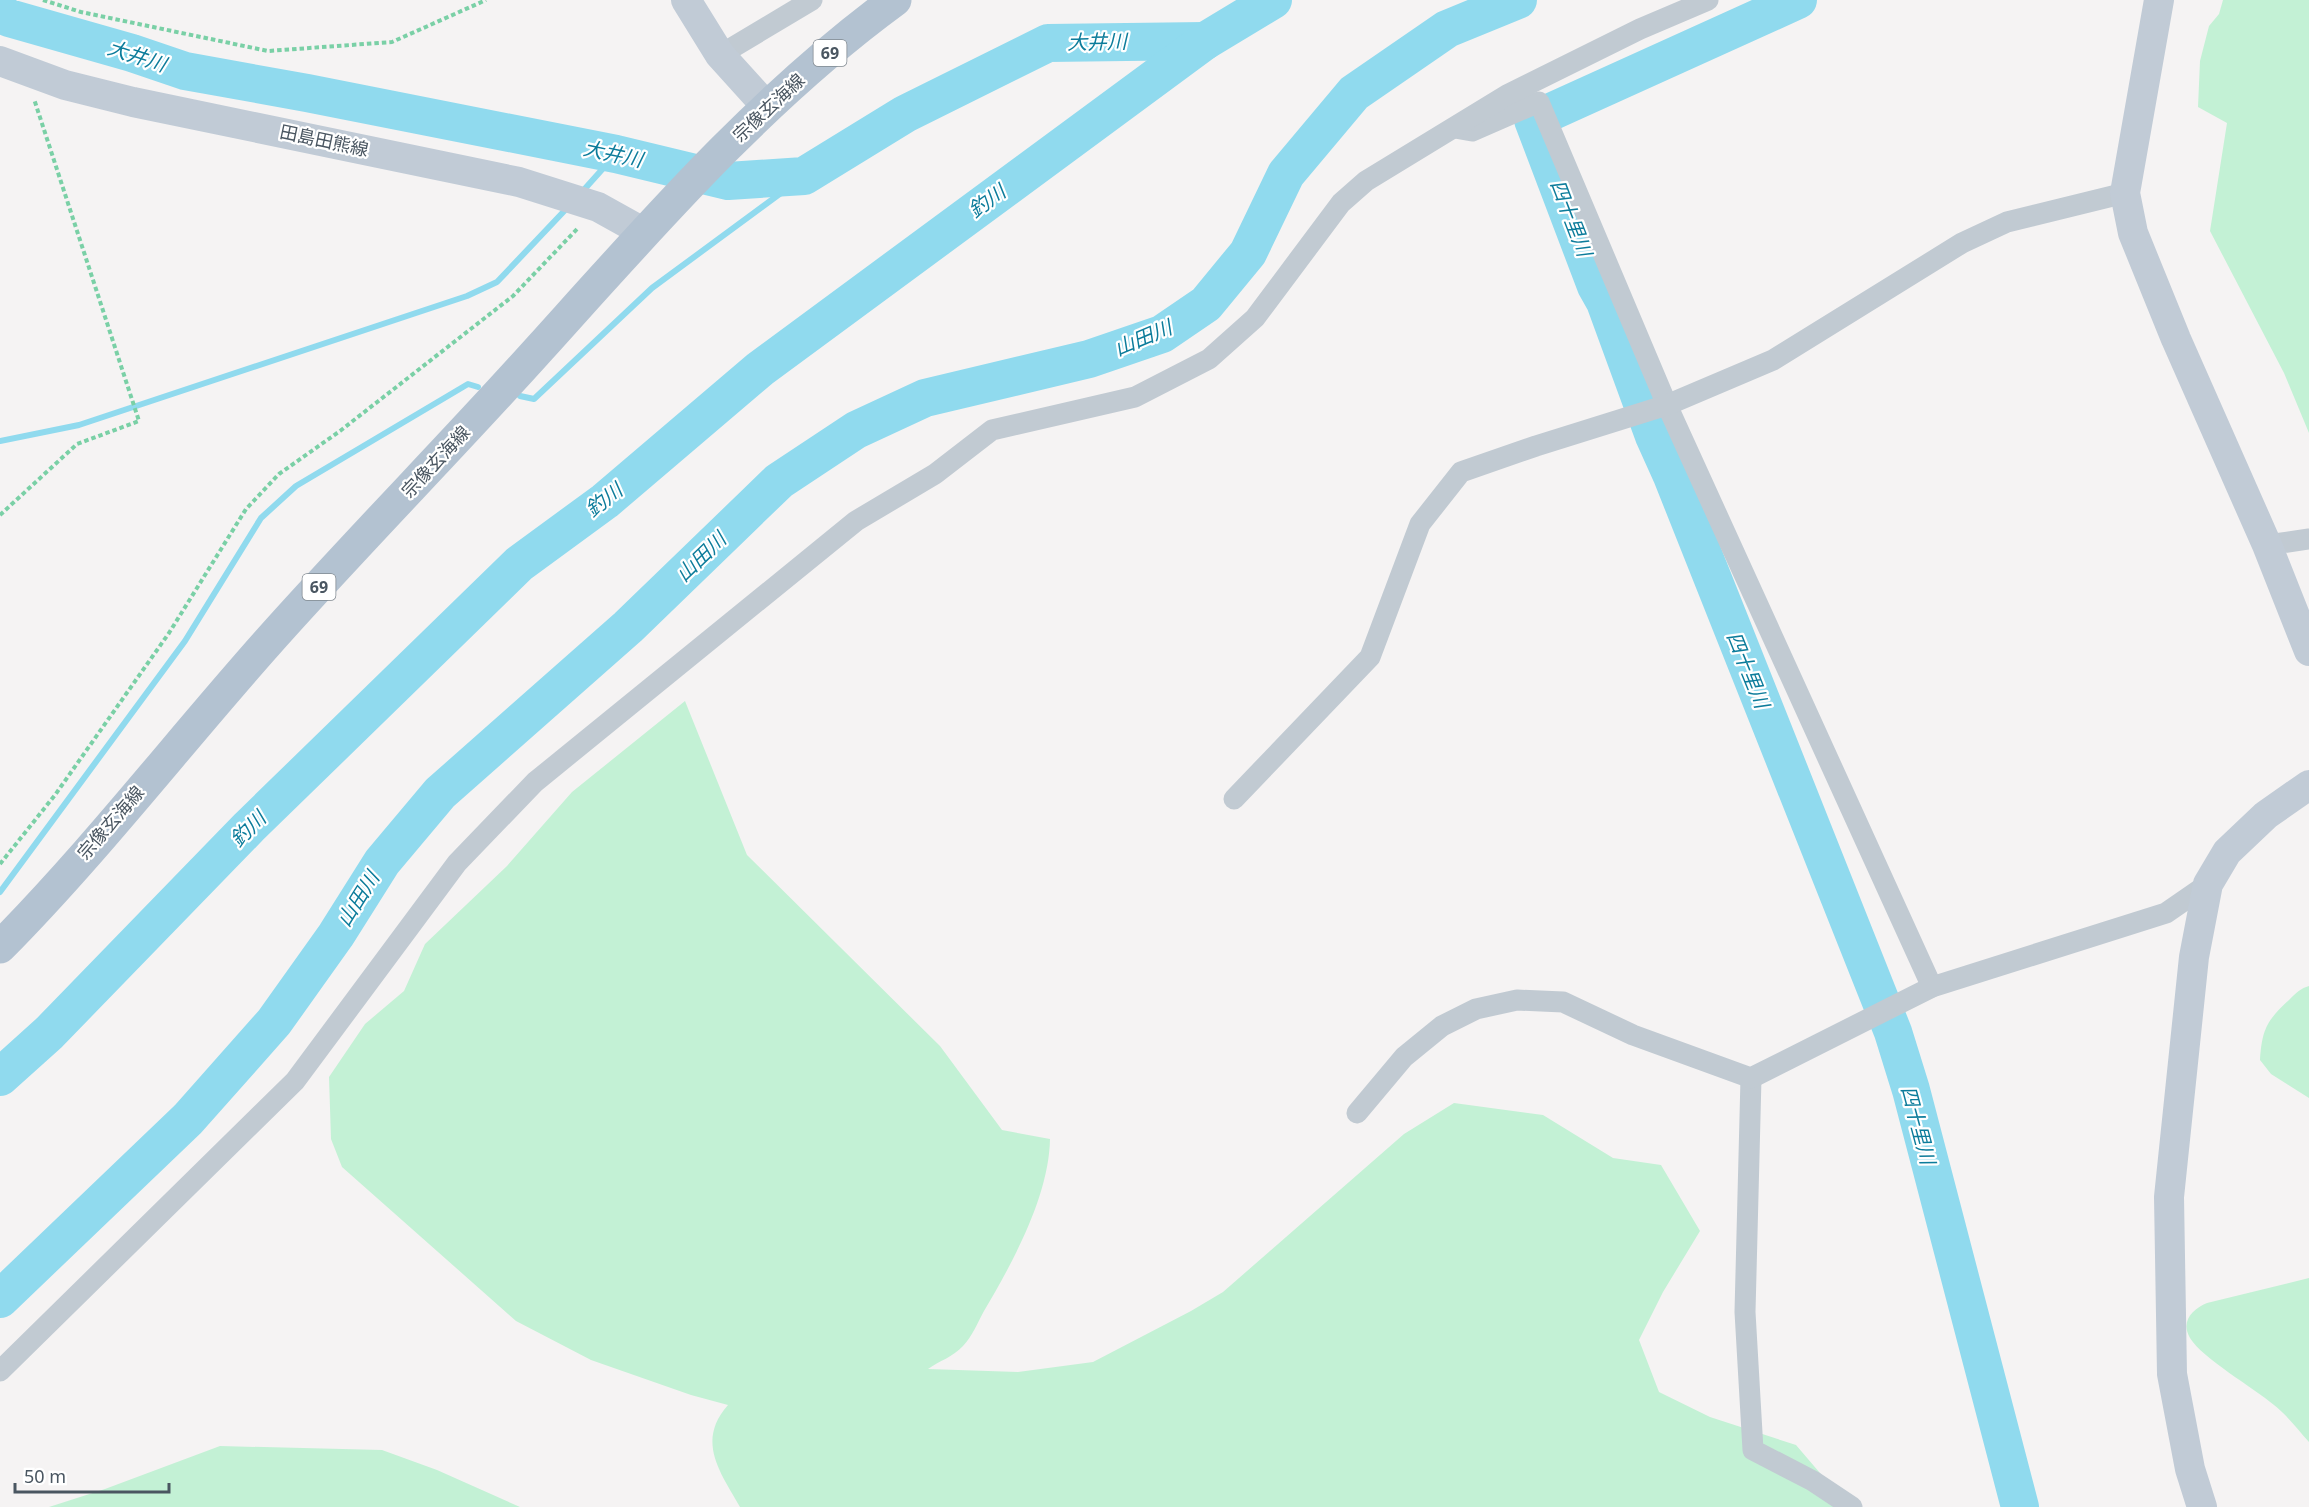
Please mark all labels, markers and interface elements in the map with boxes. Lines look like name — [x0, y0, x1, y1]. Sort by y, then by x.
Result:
water label: 大井川 — [1067, 27, 1129, 56]
water label: 大井川 — [104, 33, 172, 78]
road number: 69 — [814, 40, 846, 66]
street label: 宗像玄海線 — [727, 68, 809, 147]
street label: 田島田熊線 — [278, 119, 371, 161]
water label: 大井川 — [581, 134, 647, 173]
water label: 四十里川 — [1545, 176, 1599, 262]
water label: 釣川 — [963, 177, 1012, 223]
water label: 山田川 — [1110, 313, 1178, 362]
street label: 宗像玄海線 — [396, 420, 475, 502]
water label: 釣川 — [580, 475, 629, 523]
water label: 山田川 — [670, 525, 733, 587]
road number: 69 — [302, 574, 336, 600]
water label: 四十里川 — [1721, 628, 1777, 714]
street label: 宗像玄海線 — [72, 781, 149, 864]
water label: 釣川 — [224, 804, 273, 852]
water label: 山田川 — [330, 864, 386, 931]
water label: 四十里川 — [1895, 1083, 1942, 1169]
scale bar — [15, 1456, 170, 1494]
text: 50 m — [24, 1464, 66, 1488]

